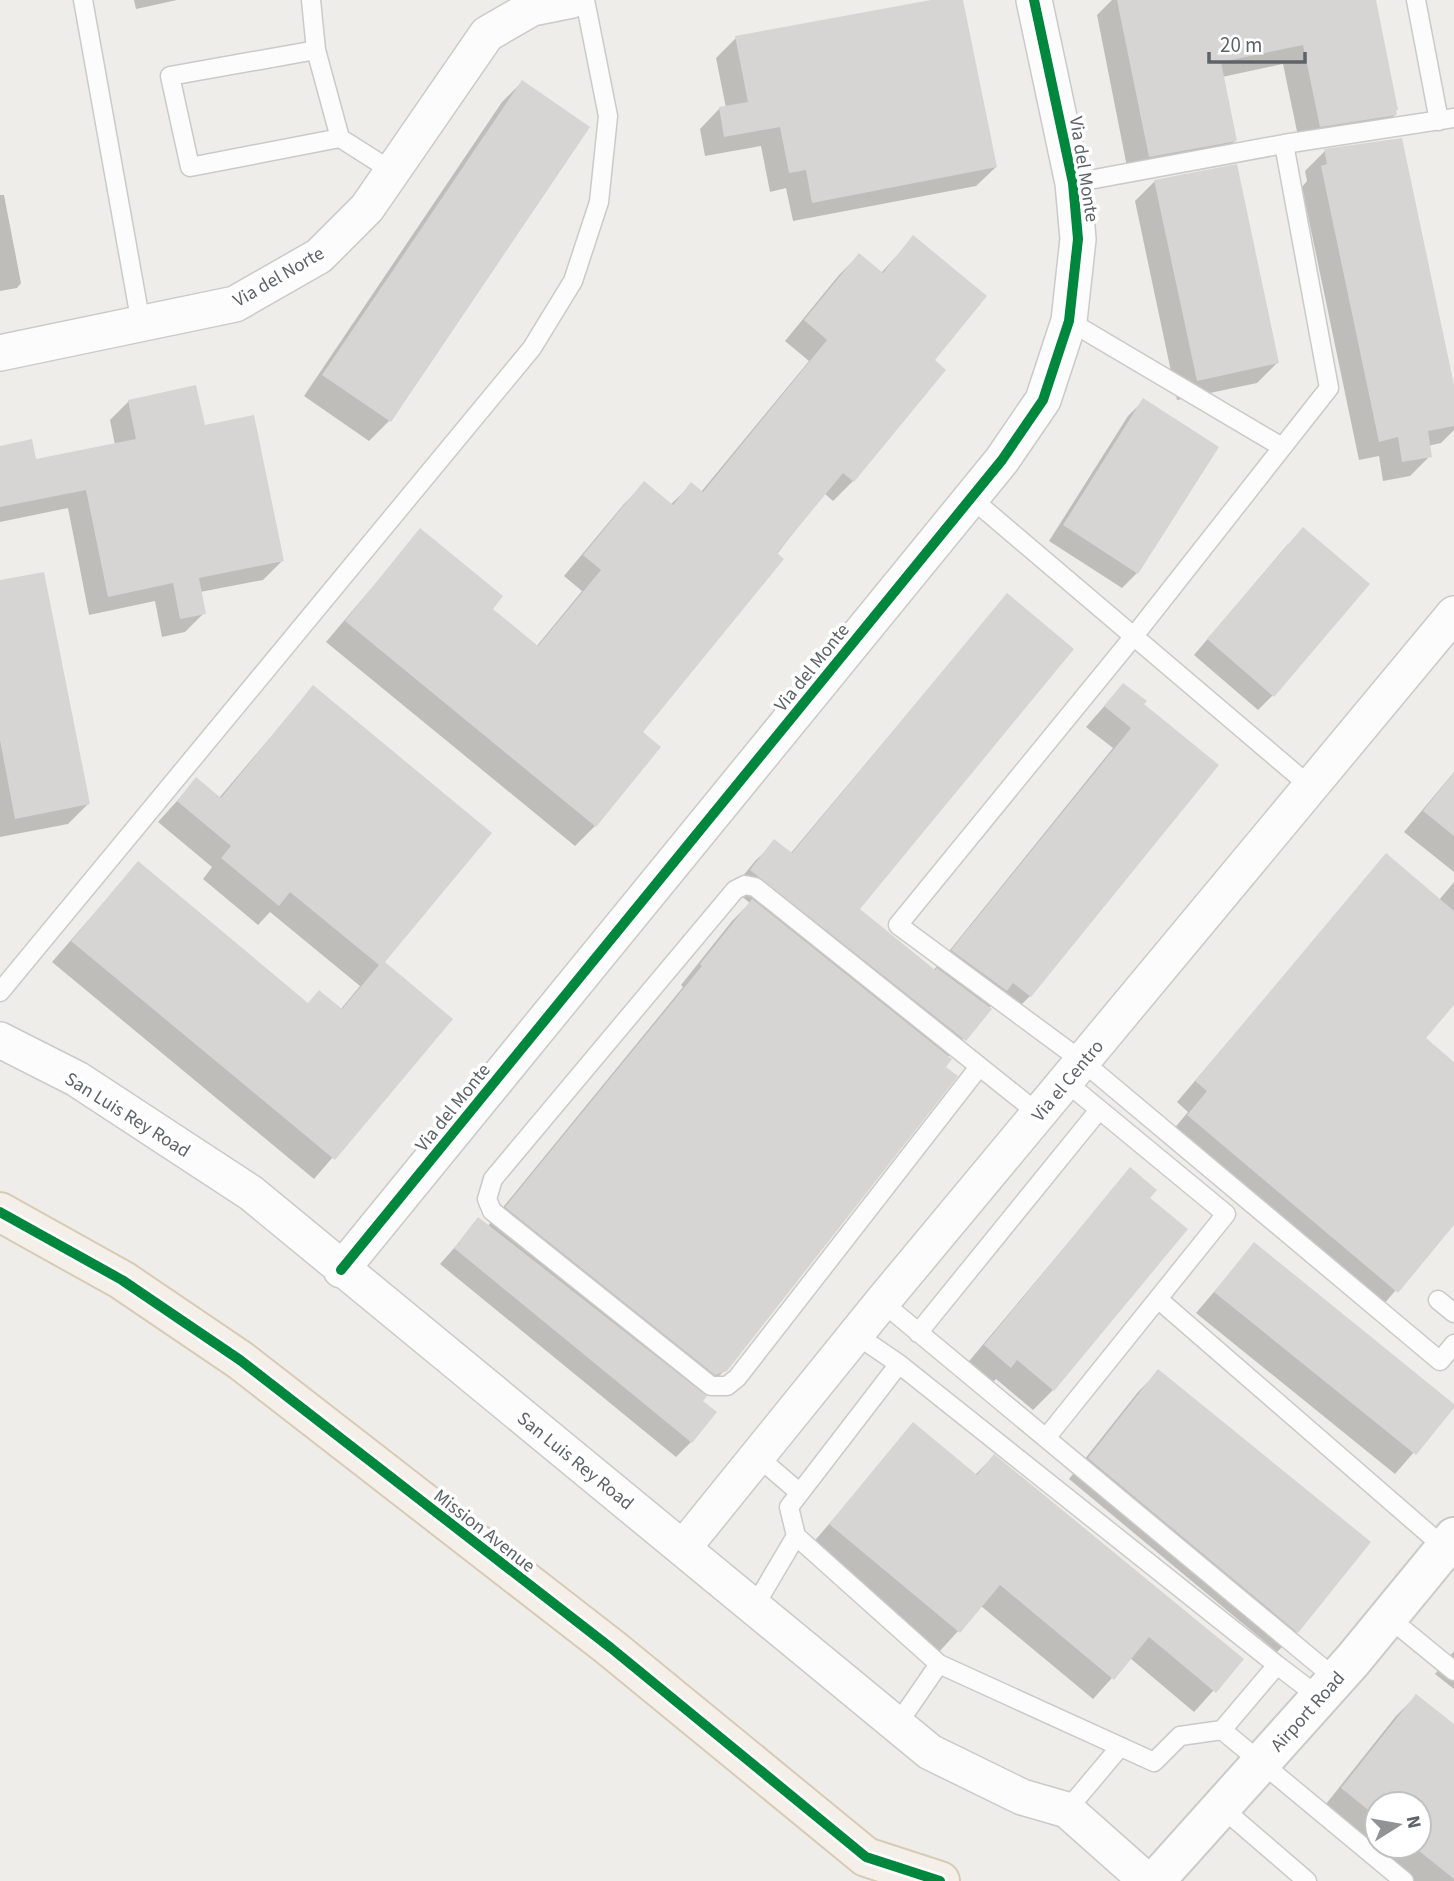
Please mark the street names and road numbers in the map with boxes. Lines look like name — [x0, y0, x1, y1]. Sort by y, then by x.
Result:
street label: Via del Monte — [1062, 115, 1105, 224]
street label: Via del Norte — [228, 240, 329, 314]
street label: Via del Monte — [768, 618, 856, 718]
street label: Via el Centro — [1026, 1034, 1111, 1128]
street label: Via del Monte — [409, 1058, 497, 1158]
street label: San Luis Rey Road — [59, 1066, 195, 1165]
street label: San Luis Rey Road — [511, 1406, 639, 1517]
street label: Mission Avenue — [428, 1483, 541, 1579]
street label: Airport Road — [1265, 1666, 1352, 1758]

